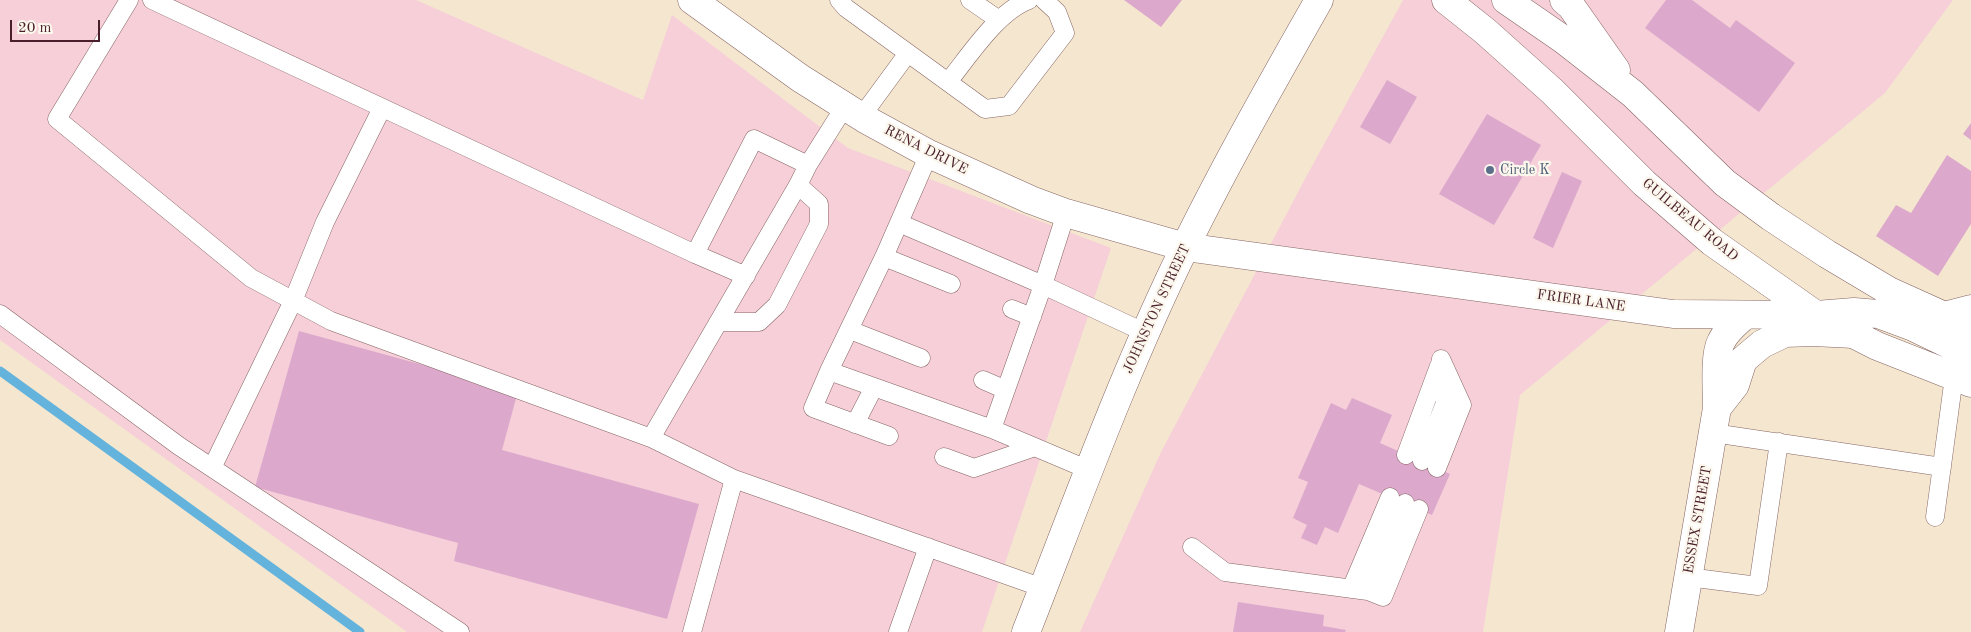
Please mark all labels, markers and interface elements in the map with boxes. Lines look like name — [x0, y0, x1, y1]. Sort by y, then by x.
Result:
scale bar — [12, 10, 102, 42]
text: 20 m — [18, 21, 52, 36]
street label: RENA DRIVE — [881, 122, 971, 178]
place label: Circle K — [1500, 162, 1550, 178]
marker: Circle K — [1484, 164, 1496, 176]
street label: GUILBEAU ROAD — [1639, 175, 1741, 265]
street label: JOHNSTON STREET — [1120, 242, 1194, 376]
street label: FRIER LANE — [1536, 286, 1626, 316]
street label: ESSEX STREET — [1680, 465, 1716, 575]

